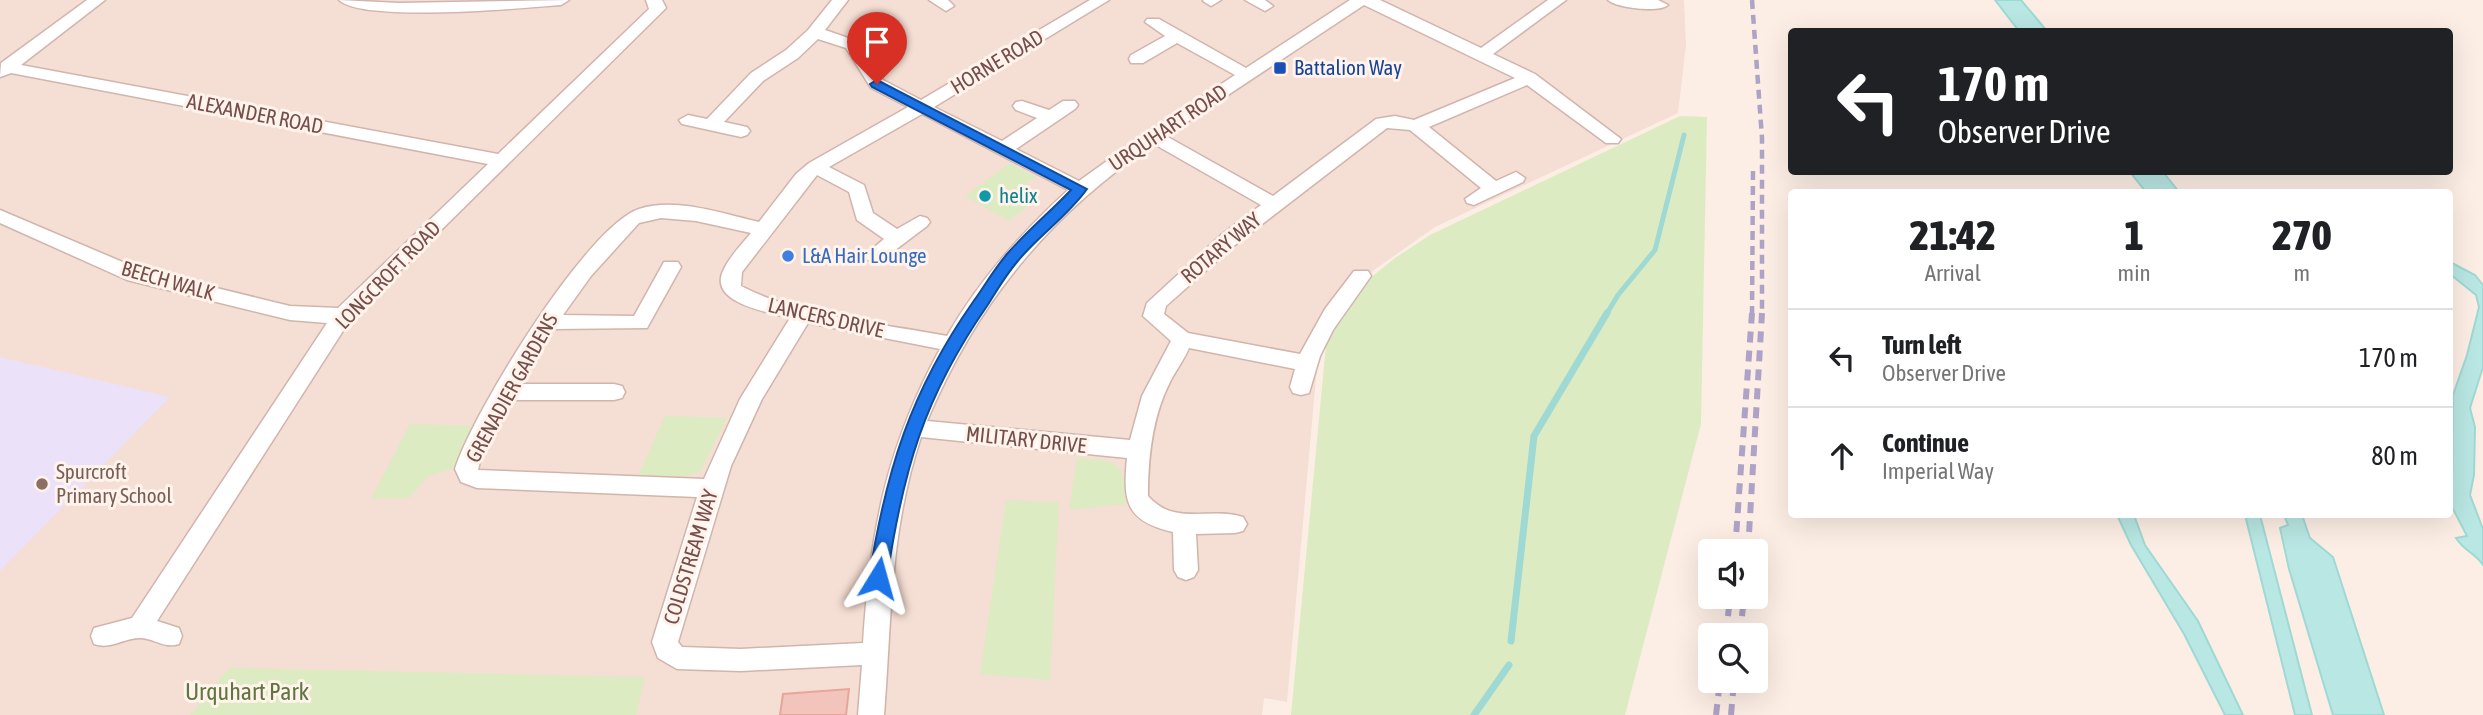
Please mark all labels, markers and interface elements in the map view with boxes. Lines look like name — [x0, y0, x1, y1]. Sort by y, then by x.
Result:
pin — [847, 12.0, 907, 84]
icon: arrive — [858, 23, 896, 61]
street label: HORNE ROAD — [946, 24, 1047, 98]
place label: Battalion Way — [1294, 55, 1402, 79]
text: 170 m — [1938, 55, 2049, 111]
icon: left — [1823, 56, 1914, 147]
marker: Battalion Way — [1272, 60, 1288, 76]
street label: URQUHART ROAD — [1104, 79, 1231, 175]
street label: ALEXANDER ROAD — [185, 88, 325, 138]
text: Observer Drive — [1938, 113, 2110, 150]
place label: helix — [999, 183, 1038, 207]
marker: helix — [977, 188, 993, 204]
street label: ROTARY WAY — [1176, 207, 1266, 288]
text: 21:42 — [1910, 211, 1996, 259]
text: 1 — [2124, 211, 2144, 259]
text: 270 — [2272, 211, 2331, 259]
street label: LONGCROFT ROAD — [330, 215, 445, 333]
place label: L&A Hair Lounge — [802, 243, 927, 267]
marker: L&A Hair Lounge — [780, 248, 796, 264]
street label: BEECH WALK — [119, 255, 218, 305]
text: Arrival — [1925, 260, 1981, 286]
text: min — [2118, 260, 2151, 286]
text: m — [2294, 260, 2310, 286]
street label: LANCERS DRIVE — [766, 292, 887, 342]
street label: GRENADIER GARDENS — [460, 309, 562, 466]
text: Turn left — [1882, 330, 1962, 360]
icon: left — [1823, 339, 1861, 377]
text: 170 m — [2359, 343, 2418, 373]
text: Observer Drive — [1882, 360, 2006, 386]
street label: MILITARY DRIVE — [965, 421, 1088, 457]
text: Continue — [1882, 428, 1969, 458]
icon: ahead — [1823, 437, 1861, 475]
text: 80 m — [2371, 441, 2418, 471]
text: Imperial Way — [1882, 458, 1994, 484]
place label: Spurcroft Primary School — [56, 459, 172, 507]
marker: Spurcroft Primary School — [34, 476, 50, 492]
street label: COLDSTREAM WAY — [658, 486, 722, 627]
map controls — [1698, 539, 1768, 693]
button: sound — [1698, 539, 1768, 609]
position arrow — [841, 541, 915, 615]
button: search — [1698, 623, 1768, 693]
park label: Urquhart Park — [185, 678, 309, 705]

